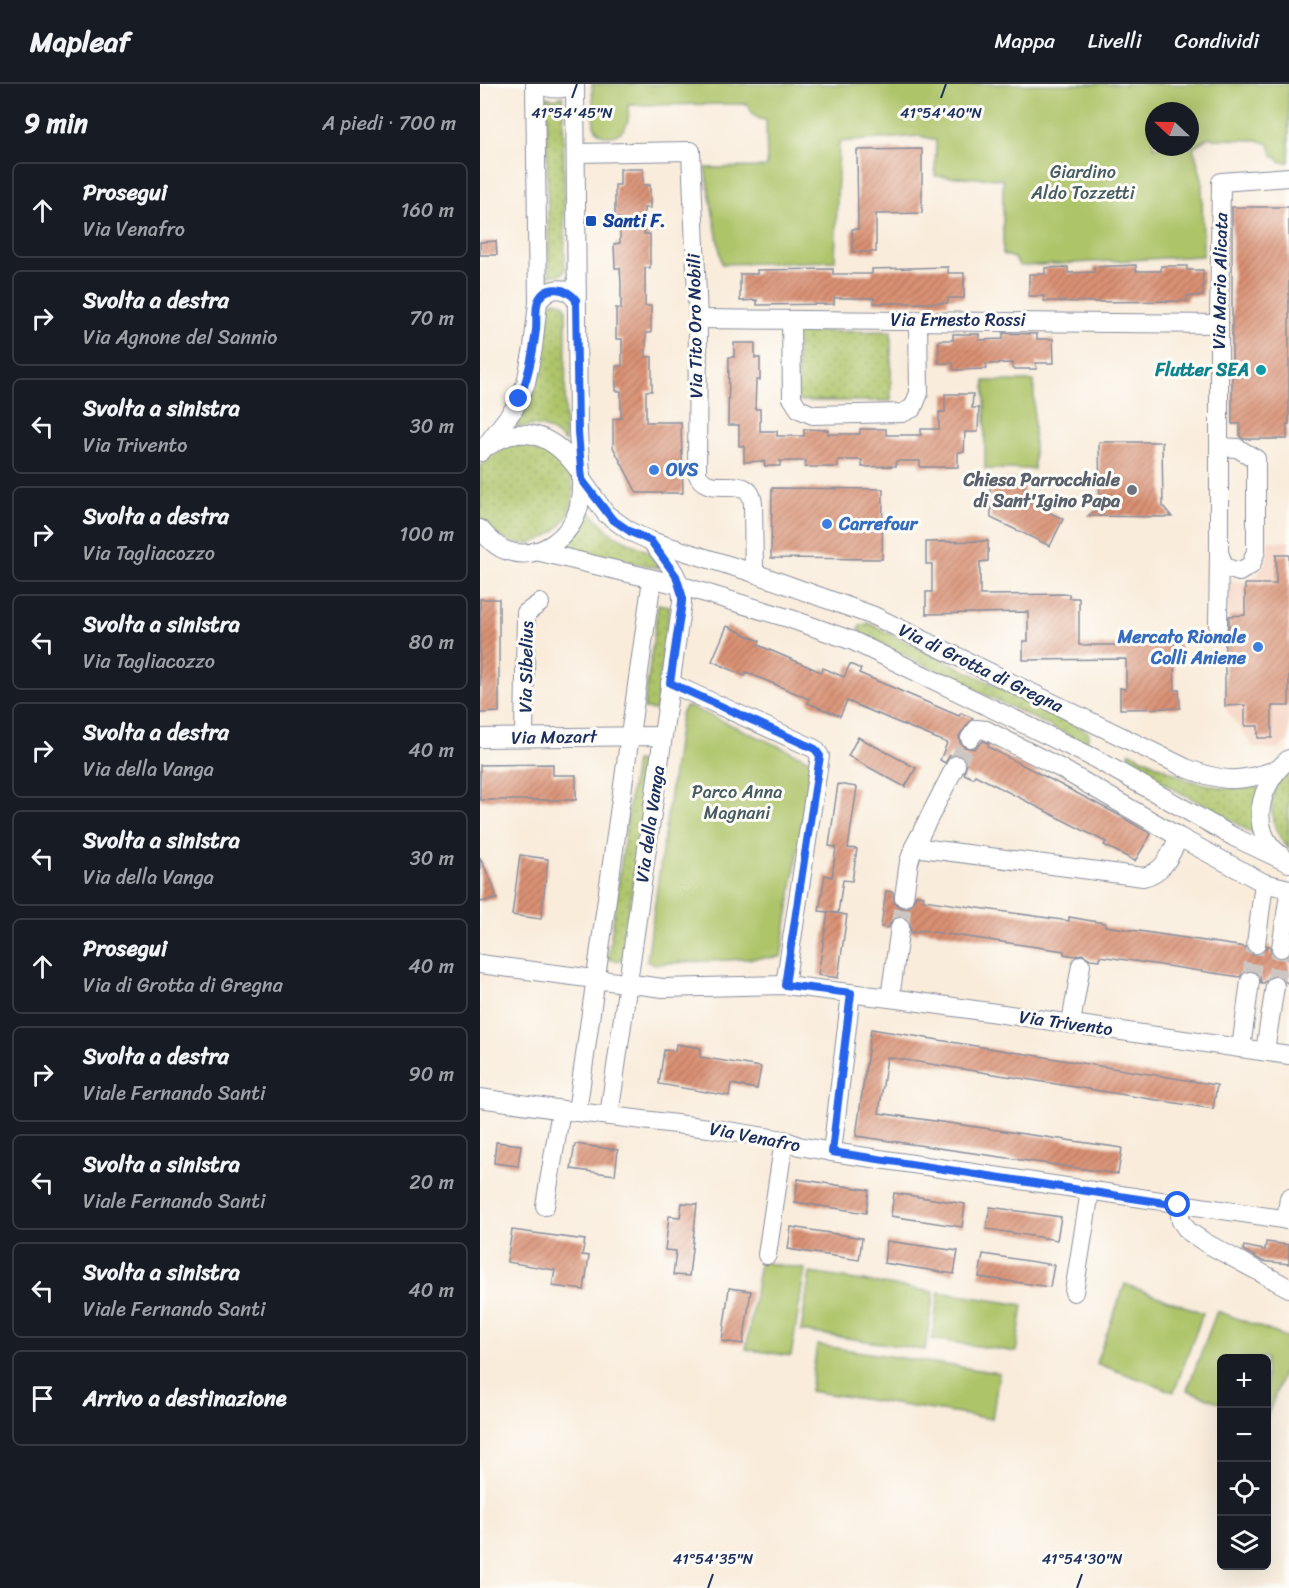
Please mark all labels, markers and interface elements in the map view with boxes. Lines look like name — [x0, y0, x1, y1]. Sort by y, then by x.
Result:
text: Mapleaf — [30, 17, 130, 66]
text: Mappa — [994, 22, 1055, 60]
text: Livelli — [1088, 22, 1142, 60]
text: Condividi — [1175, 22, 1259, 60]
text: 9 min — [24, 100, 88, 146]
text: 41°54'45"N — [531, 100, 613, 126]
text: 41°54'40"N — [900, 100, 983, 126]
north arrow — [1145, 102, 1199, 156]
text: A piedi · 700 m — [322, 106, 456, 141]
park label: Giardino Aldo Tozzetti — [1030, 156, 1136, 209]
text: Prosegui — [83, 173, 167, 212]
text: 160 m — [401, 193, 454, 228]
icon: ahead — [26, 194, 59, 227]
place label: Santi F. — [602, 205, 666, 237]
street label: Via Mario Alicata — [1203, 211, 1237, 350]
text: Via Venafro — [83, 212, 185, 247]
marker: Santi F. — [584, 214, 598, 228]
street label: Via Tito Oro Nobili — [678, 252, 712, 399]
text: Svolta a destra — [83, 281, 229, 320]
text: 70 m — [409, 301, 454, 336]
icon: right — [26, 302, 59, 335]
street label: Via Ernesto Rossi — [891, 304, 1026, 336]
text: Via Agnone del Sannio — [83, 320, 278, 355]
place label: Flutter SEA — [1154, 354, 1249, 386]
marker: Flutter SEA — [1254, 363, 1268, 377]
route end — [505, 385, 531, 411]
text: Svolta a sinistra — [83, 389, 240, 428]
text: 30 m — [410, 409, 454, 444]
icon: left — [26, 410, 59, 443]
text: Via Trivento — [83, 428, 188, 463]
place label: OVS — [666, 454, 699, 486]
marker: OVS — [647, 463, 661, 477]
place label: Chiesa Parrocchiale di Sant'Igino Papa — [962, 464, 1121, 517]
marker: Chiesa Parrocchiale di Sant'Igino Papa — [1125, 483, 1139, 497]
text: Svolta a destra — [83, 497, 229, 536]
place label: Carrefour — [838, 508, 919, 540]
text: 100 m — [400, 517, 454, 552]
marker: Carrefour — [820, 517, 834, 531]
icon: right — [26, 518, 59, 551]
text: Via Tagliacozzo — [83, 536, 215, 571]
text: Svolta a sinistra — [83, 605, 240, 644]
street label: Via di Grotta di Gregna — [893, 614, 1070, 722]
street label: Via Sibelius — [509, 620, 543, 713]
place label: Mercato Rionale Colli Aniene — [1117, 621, 1247, 674]
text: 80 m — [409, 625, 454, 660]
icon: left — [26, 626, 59, 659]
marker: Mercato Rionale Colli Aniene — [1251, 640, 1265, 654]
text: Via Tagliacozzo — [83, 644, 215, 679]
text: Svolta a destra — [83, 713, 229, 752]
street label: Via Mozart — [511, 720, 598, 754]
text: 40 m — [408, 733, 454, 768]
icon: right — [26, 734, 59, 767]
text: Via della Vanga — [83, 752, 214, 787]
street label: Via della Vanga — [626, 763, 674, 885]
park label: Parco Anna Magnani — [692, 776, 782, 829]
text: Svolta a sinistra — [83, 821, 240, 860]
text: 30 m — [410, 841, 454, 876]
icon: left — [26, 842, 59, 875]
text: Via della Vanga — [83, 860, 214, 895]
text: Prosegui — [83, 929, 167, 968]
text: 40 m — [408, 949, 454, 984]
icon: ahead — [26, 950, 59, 983]
text: Via di Grotta di Gregna — [83, 968, 283, 1003]
street label: Via Trivento — [1017, 1001, 1115, 1045]
text: Svolta a destra — [83, 1037, 229, 1076]
text: 90 m — [409, 1057, 454, 1092]
icon: right — [26, 1058, 59, 1091]
text: Viale Fernando Santi — [83, 1076, 265, 1111]
street label: Via Venafro — [707, 1113, 803, 1161]
text: Svolta a sinistra — [83, 1145, 240, 1184]
text: 20 m — [409, 1165, 454, 1200]
icon: left — [26, 1166, 59, 1199]
text: Viale Fernando Santi — [83, 1184, 265, 1219]
route start — [1164, 1191, 1190, 1217]
text: Svolta a sinistra — [83, 1253, 240, 1292]
text: 40 m — [408, 1273, 454, 1308]
icon: left — [26, 1274, 59, 1307]
text: Viale Fernando Santi — [83, 1292, 265, 1327]
map controls — [1217, 1354, 1271, 1570]
button: + — [1217, 1354, 1271, 1408]
text: Arrivo a destinazione — [83, 1379, 287, 1418]
icon: arrive — [26, 1382, 59, 1415]
button: − — [1217, 1408, 1271, 1462]
button: locate — [1217, 1462, 1271, 1516]
button: layers — [1217, 1516, 1271, 1570]
text: 41°54'35"N — [673, 1546, 754, 1572]
text: 41°54'30"N — [1042, 1546, 1123, 1572]

